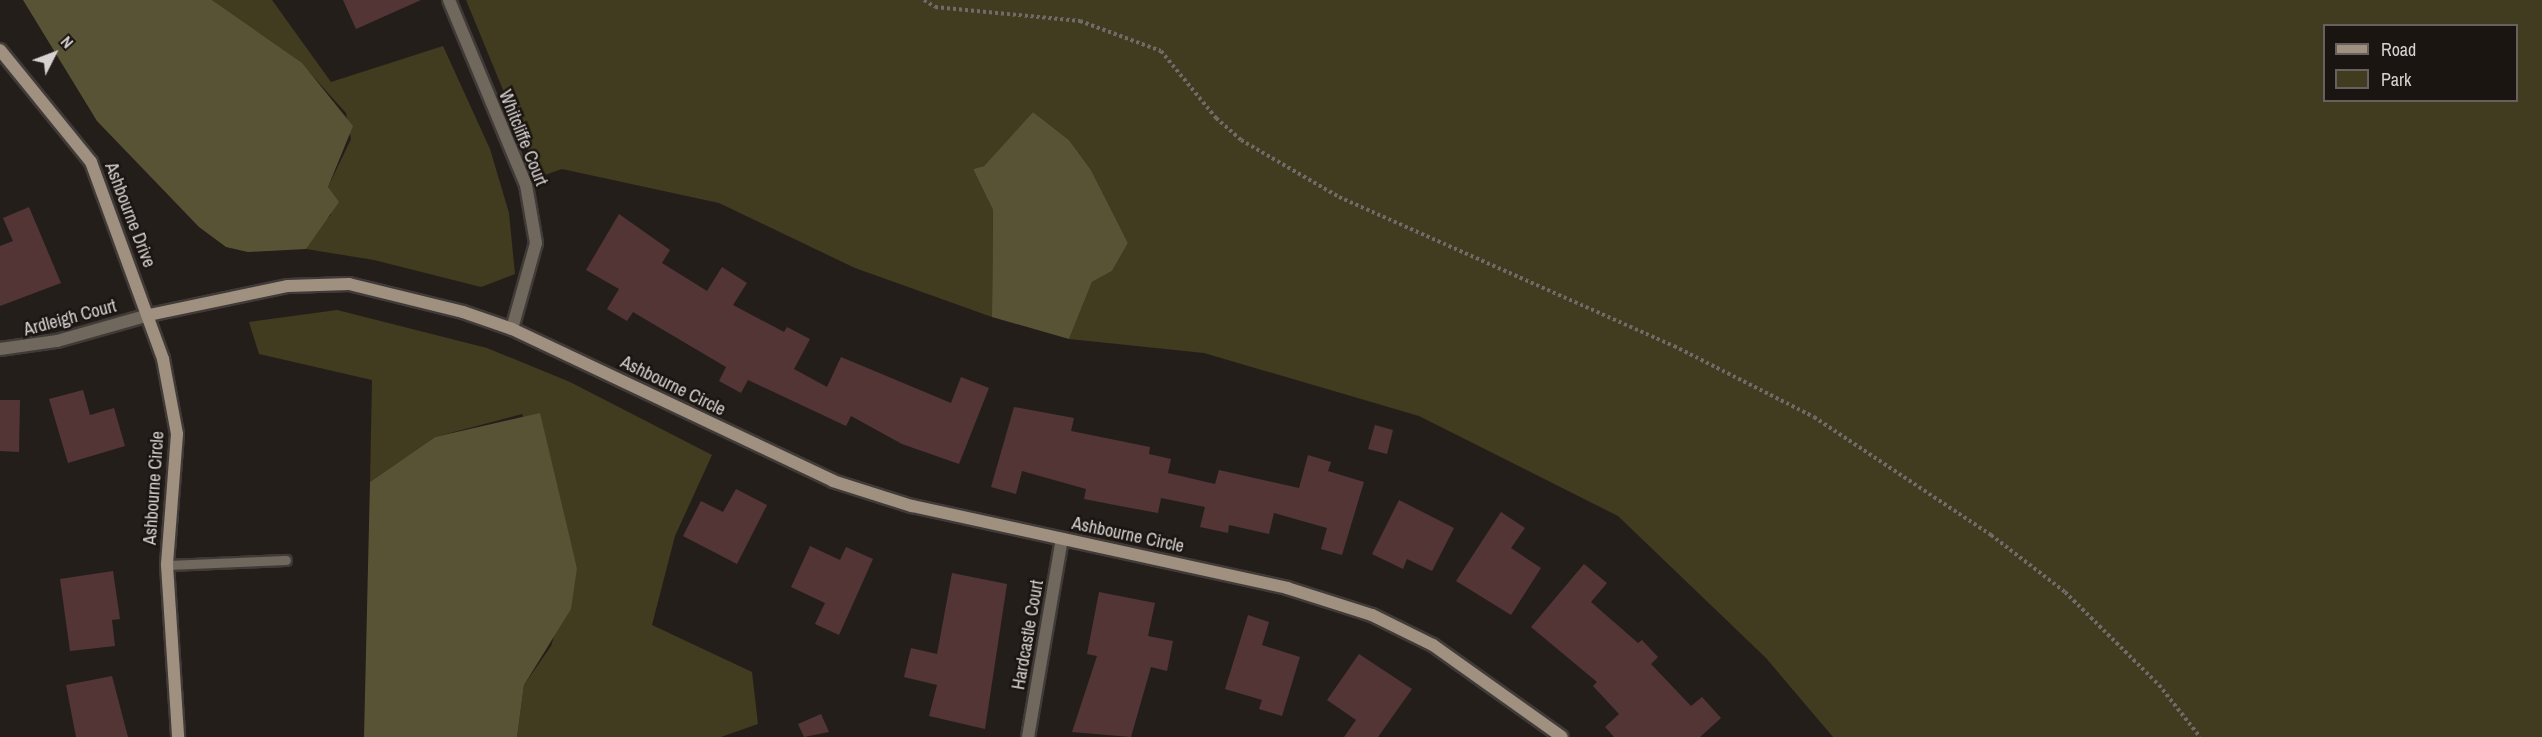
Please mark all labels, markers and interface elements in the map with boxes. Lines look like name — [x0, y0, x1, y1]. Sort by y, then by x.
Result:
north arrow — [24, 24, 84, 84]
legend — [2323, 24, 2518, 102]
text: N — [56, 31, 79, 53]
text: Road — [2381, 37, 2416, 62]
text: Park — [2381, 67, 2411, 92]
street label: Whitcliffe Court — [494, 87, 552, 189]
street label: Ashbourne Drive — [100, 159, 160, 271]
street label: Ardleigh Court — [21, 295, 119, 341]
street label: Ashbourne Circle — [617, 351, 729, 421]
street label: Ashbourne Circle — [139, 430, 169, 546]
street label: Ashbourne Circle — [1070, 513, 1186, 557]
street label: Hardcastle Court — [1008, 579, 1048, 691]

